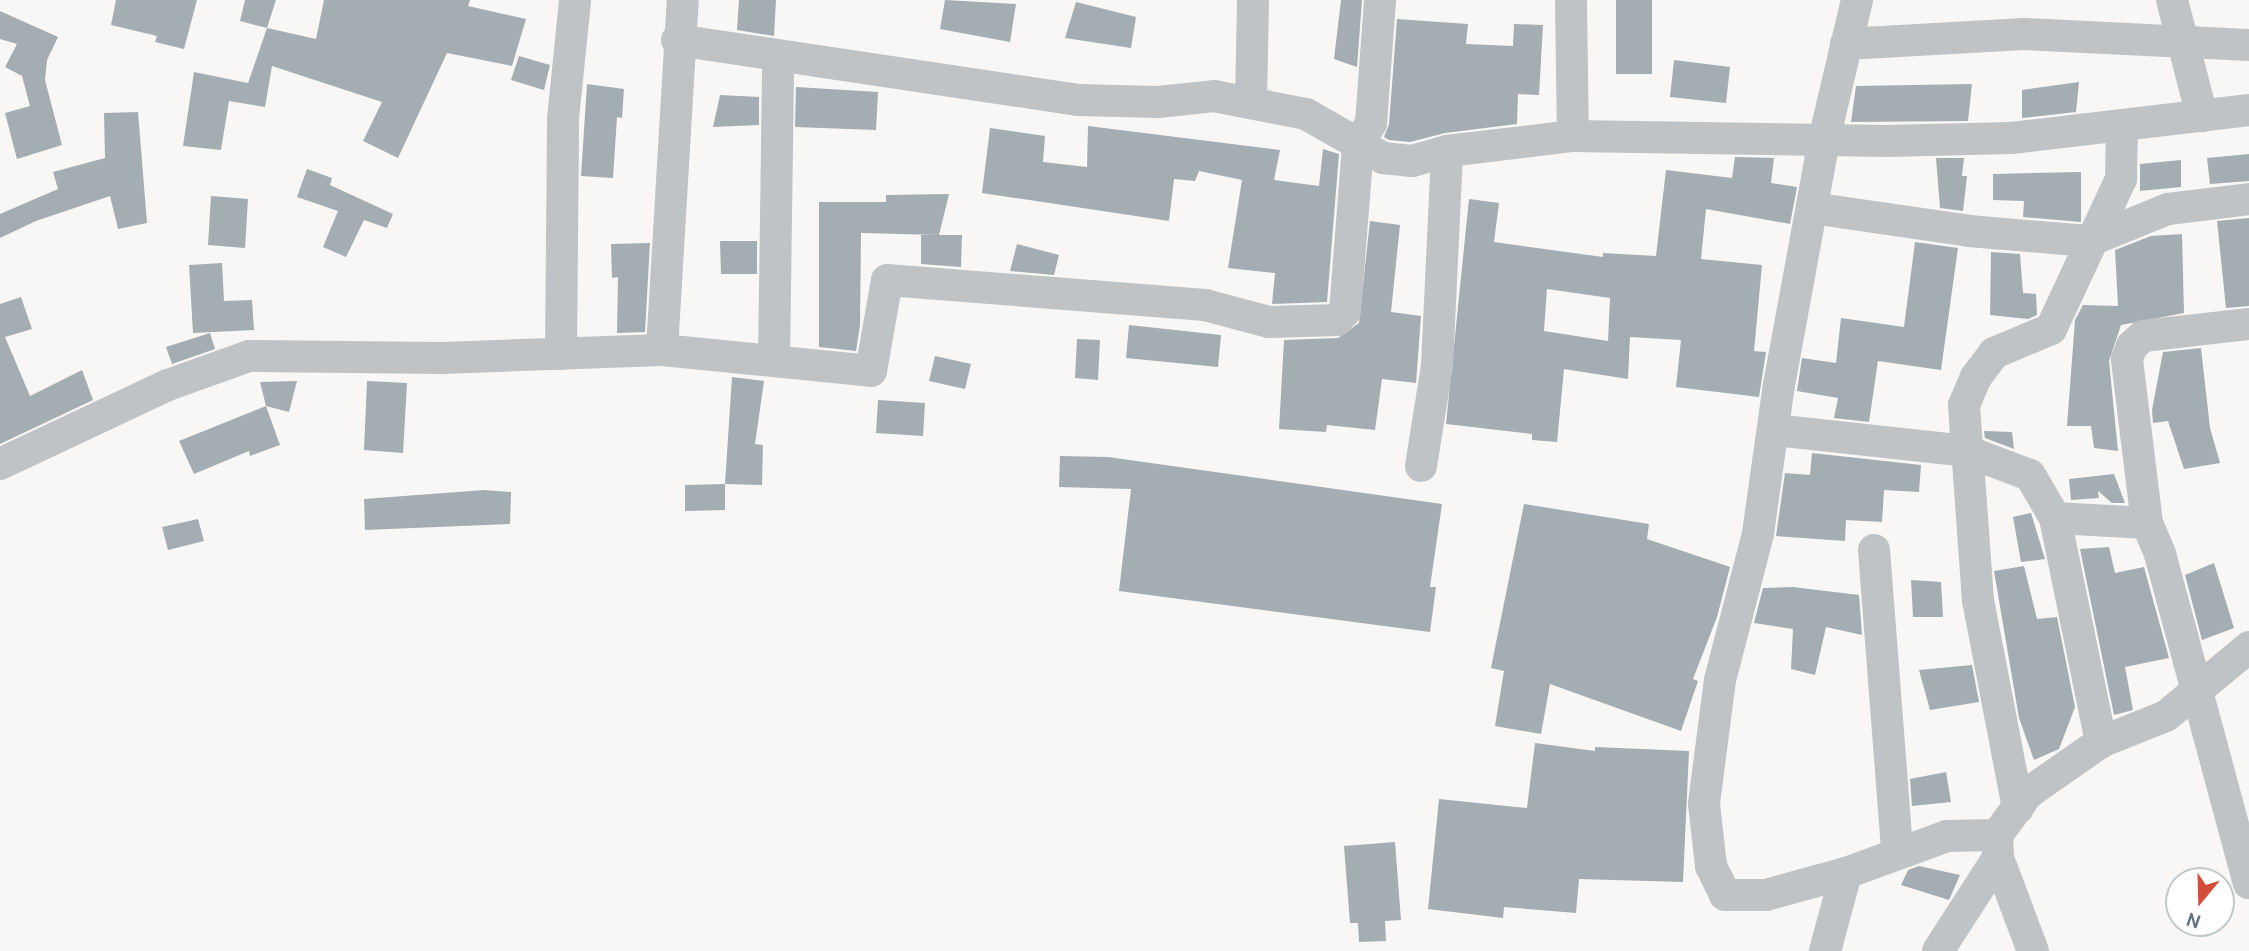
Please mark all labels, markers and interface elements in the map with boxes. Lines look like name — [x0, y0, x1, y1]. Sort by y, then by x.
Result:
north arrow — [2165, 867, 2235, 937]
text: N — [2184, 907, 2204, 933]

